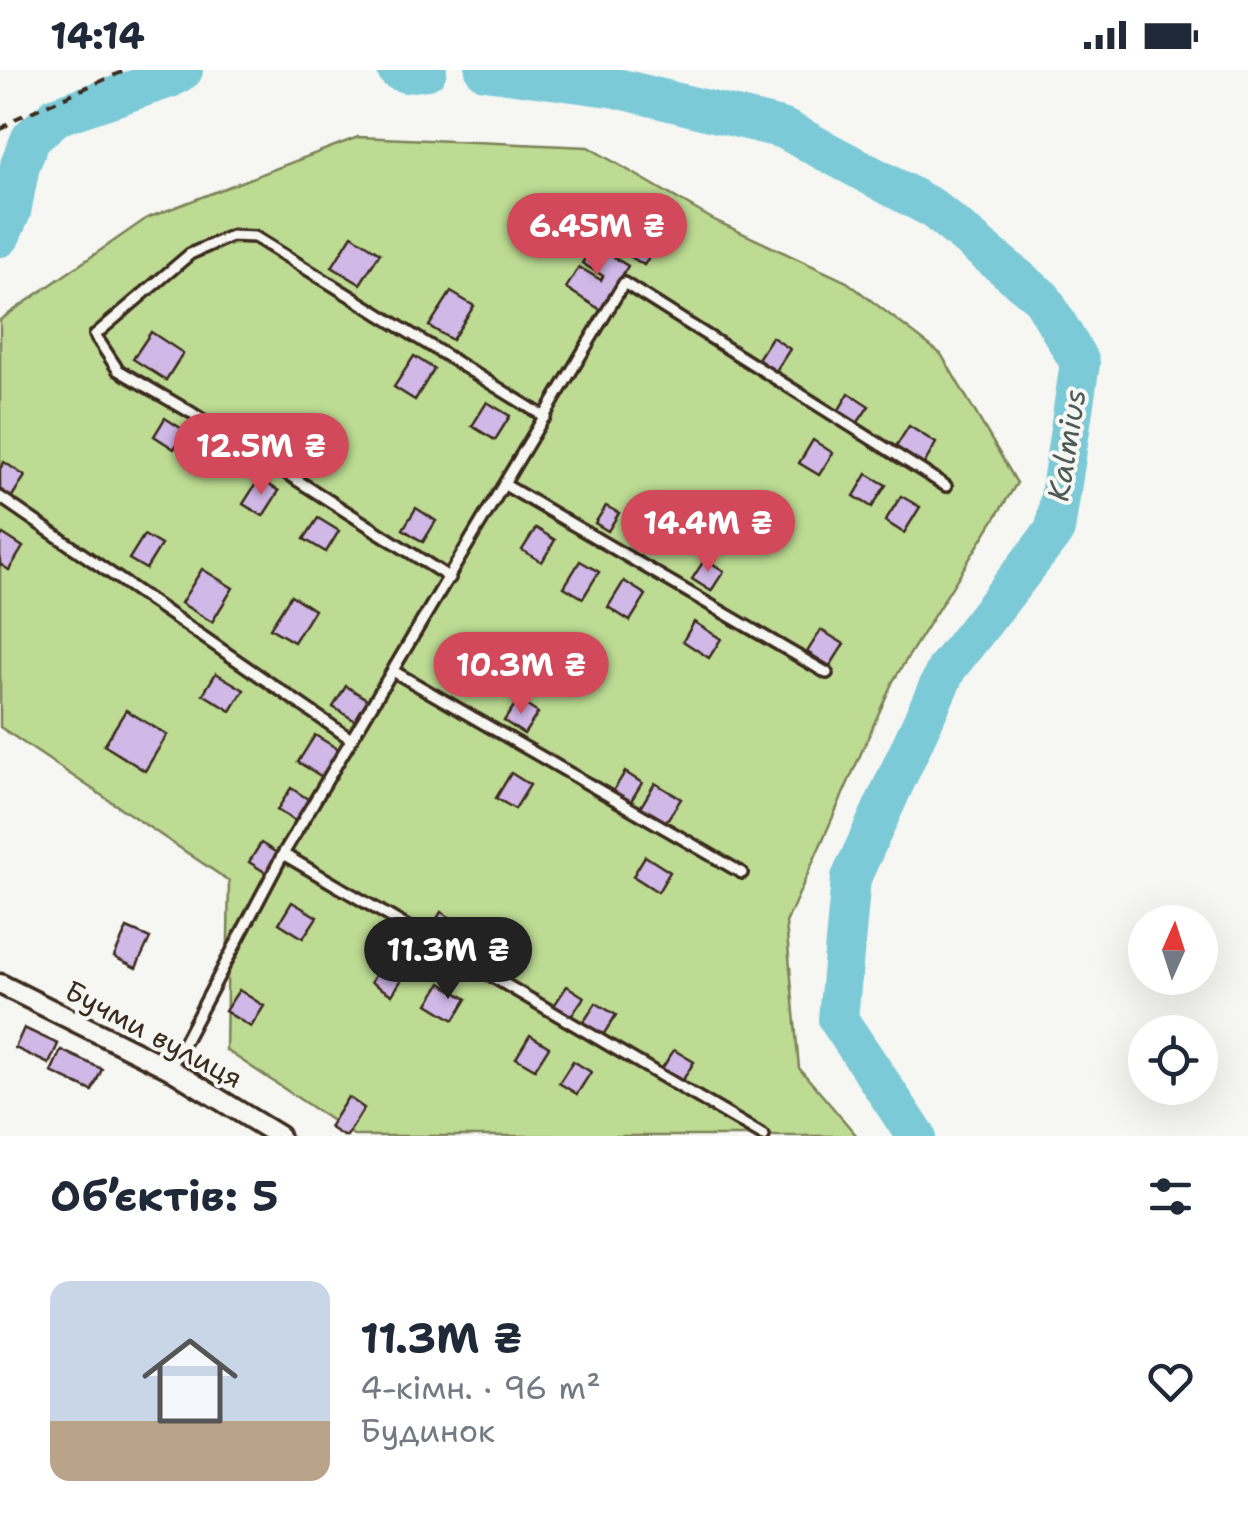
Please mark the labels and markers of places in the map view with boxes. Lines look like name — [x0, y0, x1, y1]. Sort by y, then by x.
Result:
pin: 6.45M ₴ — [505, 193, 689, 278]
pin: 12.5M ₴ — [169, 413, 353, 498]
pin: 14.4M ₴ — [616, 490, 800, 575]
pin: 10.3M ₴ — [429, 632, 613, 717]
pin: 11.3M ₴ — [356, 917, 540, 1002]

